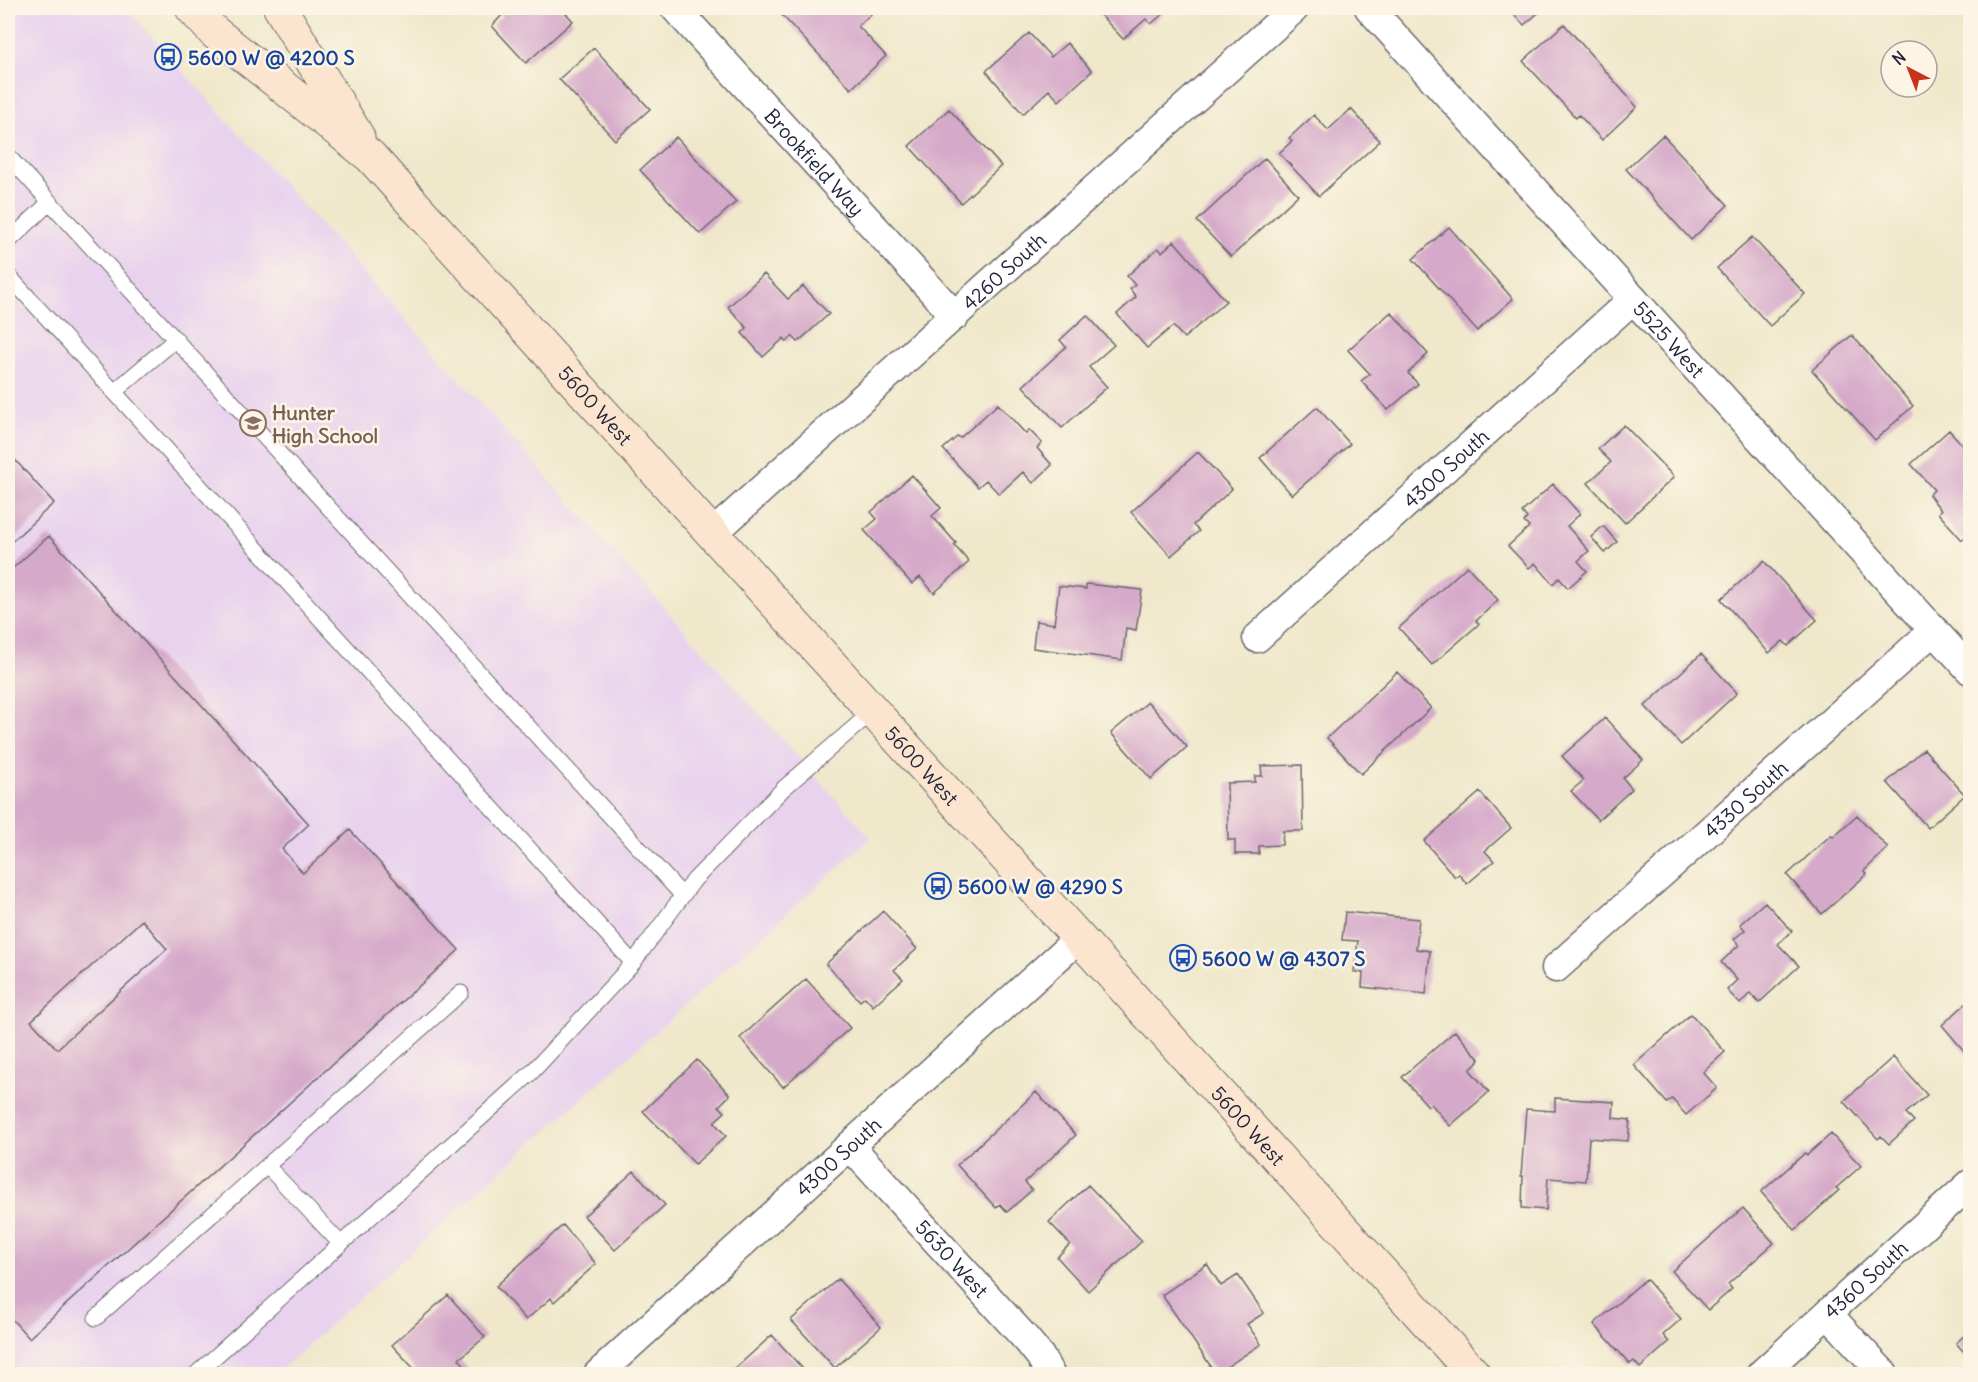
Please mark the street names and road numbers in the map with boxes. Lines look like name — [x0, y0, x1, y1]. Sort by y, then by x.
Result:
street label: Brookfield Way — [760, 103, 870, 221]
street label: 4260 South — [957, 226, 1051, 315]
street label: 5525 West — [1629, 296, 1711, 382]
street label: 5600 West — [554, 360, 638, 450]
street label: 4300 South — [1398, 423, 1494, 513]
street label: 5600 West — [880, 720, 965, 810]
street label: 4330 South — [1698, 755, 1793, 843]
street label: 5600 West — [1206, 1080, 1291, 1170]
street label: 4300 South — [790, 1111, 886, 1201]
street label: 5630 West — [911, 1214, 994, 1303]
street label: 4360 South — [1818, 1235, 1913, 1324]

